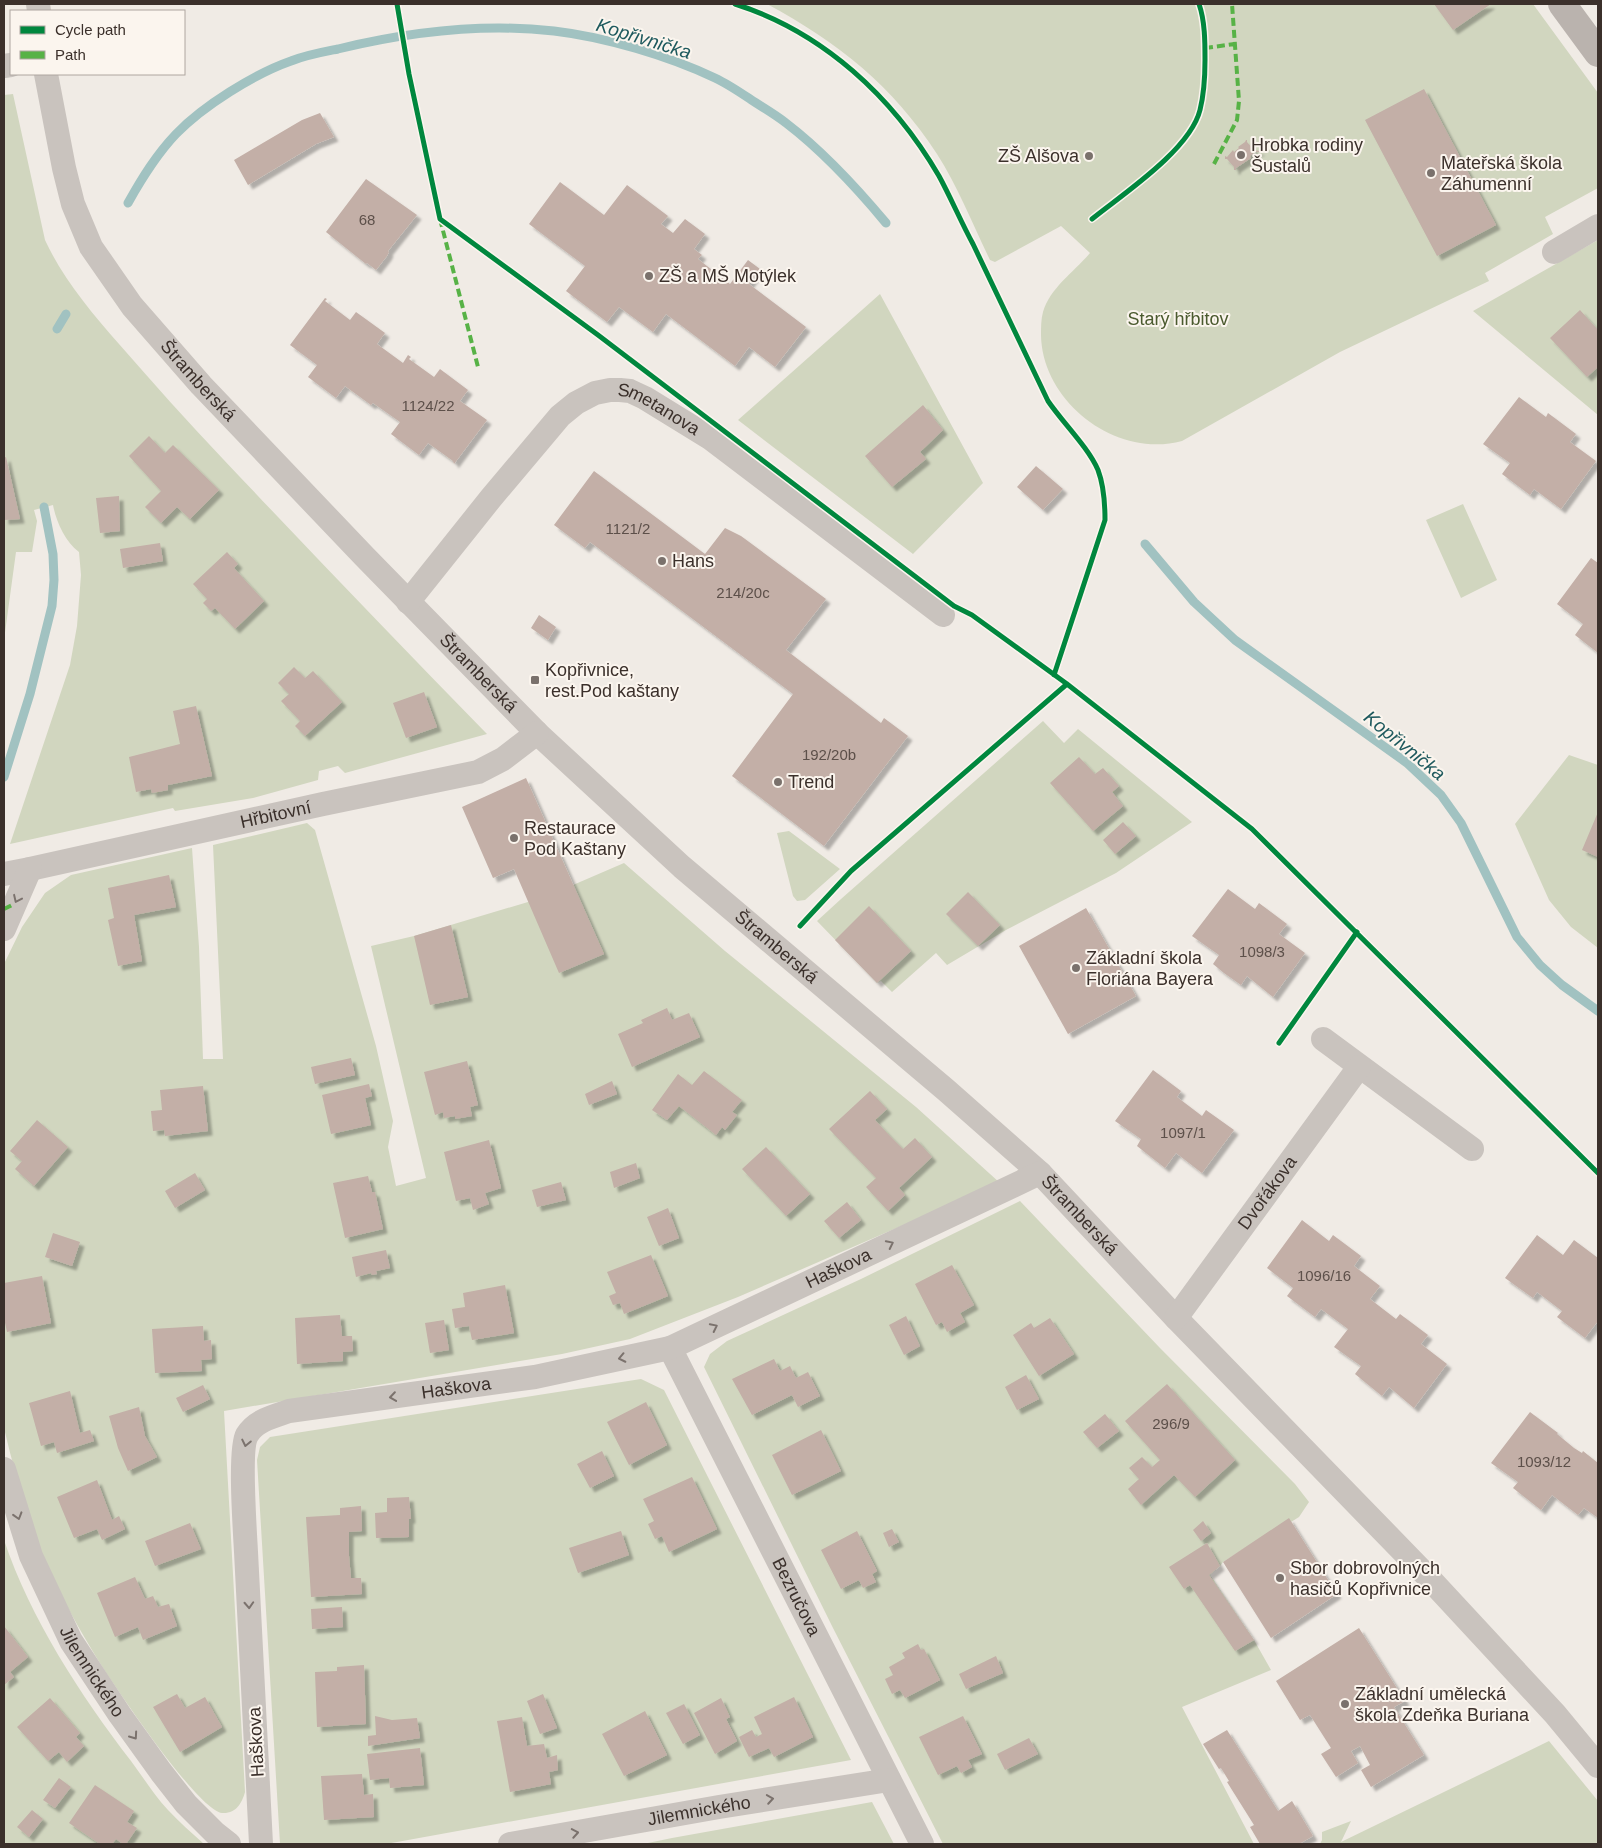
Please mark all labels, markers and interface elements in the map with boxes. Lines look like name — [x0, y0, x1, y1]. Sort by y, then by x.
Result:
legend — [10, 10, 185, 75]
water label: Kopřivnička — [594, 14, 694, 63]
text: Cycle path — [55, 21, 126, 38]
text: Path — [55, 46, 86, 63]
place label: Hrobka rodiny Šustalů — [1251, 135, 1363, 176]
place label: ZŠ Alšova — [998, 145, 1080, 166]
marker: Hrobka rodiny Šustalů — [1235, 149, 1247, 161]
marker: ZŠ Alšova — [1083, 150, 1095, 162]
place label: Mateřská škola Záhumenní — [1441, 153, 1563, 194]
marker: Mateřská škola Záhumenní — [1425, 167, 1437, 179]
house number: 68 — [359, 211, 375, 228]
place label: ZŠ a MŠ Motýlek — [659, 265, 797, 286]
marker: ZŠ a MŠ Motýlek — [643, 270, 655, 282]
park label: Starý hřbitov — [1127, 309, 1229, 329]
street label: Štramberská — [156, 335, 241, 426]
street label: Smetanova — [617, 380, 704, 440]
house number: 1124/22 — [401, 397, 455, 414]
house number: 1121/2 — [606, 520, 650, 537]
place label: Hans — [672, 551, 714, 571]
marker: Hans — [656, 555, 668, 567]
house number: 214/20c — [716, 584, 770, 601]
street label: Štramberská — [436, 629, 522, 717]
place label: Kopřivnice, rest.Pod kaštany — [545, 660, 679, 701]
marker: Kopřivnice, rest.Pod kaštany — [529, 674, 541, 686]
water label: Kopřivnička — [1360, 706, 1449, 784]
house number: 192/20b — [802, 746, 856, 763]
place label: Trend — [788, 772, 834, 792]
marker: Trend — [772, 776, 784, 788]
street label: Hřbitovní — [238, 797, 313, 832]
place label: Restaurace Pod Kaštany — [524, 818, 626, 859]
marker: Restaurace Pod Kaštany — [508, 832, 520, 844]
one-way arrow — [12, 894, 23, 903]
street label: Štramberská — [731, 905, 823, 988]
house number: 1098/3 — [1239, 943, 1285, 960]
place label: Základní škola Floriána Bayera — [1086, 948, 1214, 989]
marker: Základní škola Floriána Bayera — [1070, 962, 1082, 974]
house number: 1097/1 — [1160, 1124, 1206, 1141]
street label: Dvořákova — [1234, 1151, 1301, 1233]
street label: Štramberská — [1037, 1170, 1122, 1260]
one-way arrow — [885, 1240, 894, 1250]
street label: Haškova — [802, 1244, 875, 1292]
house number: 1096/16 — [1297, 1267, 1351, 1284]
one-way arrow — [709, 1323, 718, 1334]
one-way arrow — [618, 1352, 627, 1363]
street label: Haškova — [420, 1373, 493, 1403]
one-way arrow — [389, 1391, 398, 1401]
house number: 296/9 — [1152, 1415, 1190, 1432]
one-way arrow — [241, 1438, 252, 1447]
house number: 1093/12 — [1517, 1453, 1571, 1470]
one-way arrow — [13, 1511, 23, 1519]
street label: Bezručova — [768, 1554, 825, 1640]
place label: Sbor dobrovolných hasičů Kopřivnice — [1290, 1558, 1440, 1599]
marker: Sbor dobrovolných hasičů Kopřivnice — [1274, 1572, 1286, 1584]
one-way arrow — [243, 1601, 254, 1609]
street label: Jilemnického — [56, 1623, 128, 1721]
place label: Základní umělecká škola Zdeňka Buriana — [1355, 1684, 1530, 1725]
marker: Základní umělecká škola Zdeňka Buriana — [1339, 1698, 1351, 1710]
street label: Haškova — [244, 1706, 268, 1777]
one-way arrow — [128, 1730, 137, 1740]
street label: Jilemnického — [646, 1792, 752, 1829]
one-way arrow — [765, 1794, 774, 1804]
one-way arrow — [571, 1829, 580, 1839]

